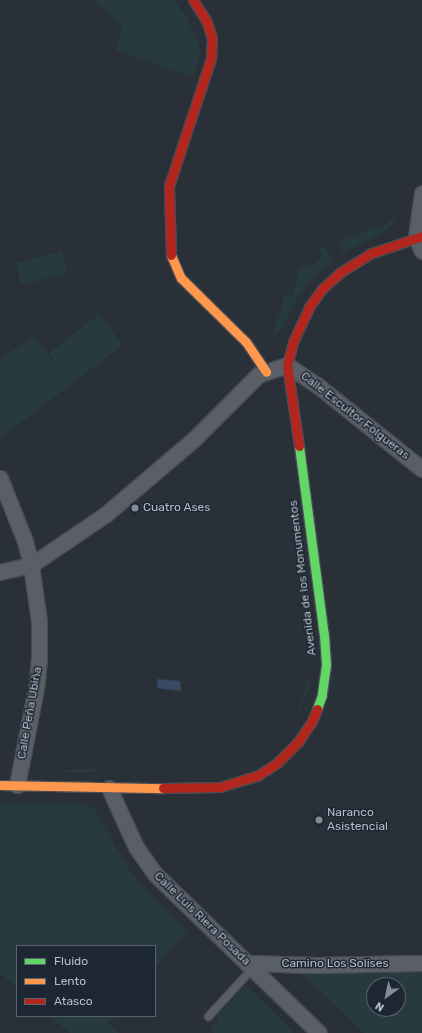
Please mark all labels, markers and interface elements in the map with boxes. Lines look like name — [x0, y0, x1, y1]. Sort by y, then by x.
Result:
street label: Calle Escultor Folgueras — [298, 369, 412, 463]
street label: Avenida de los Monumentos — [286, 499, 320, 657]
place label: Cuatro Ases — [143, 501, 211, 515]
marker: Cuatro Ases — [130, 503, 140, 513]
street label: Calle Peña Ubiña — [15, 666, 45, 760]
place label: Naranco Asistencial — [327, 806, 388, 834]
marker: Naranco Asistencial — [314, 815, 324, 825]
street label: Calle Luis Riera Posada — [151, 869, 253, 969]
legend — [16, 945, 156, 1017]
text: Fluido — [54, 954, 88, 968]
street label: Camino Los Solises — [282, 957, 388, 971]
text: Lento — [54, 974, 86, 988]
north arrow — [366, 977, 406, 1017]
text: Atasco — [54, 994, 93, 1008]
text: N — [373, 999, 387, 1014]

